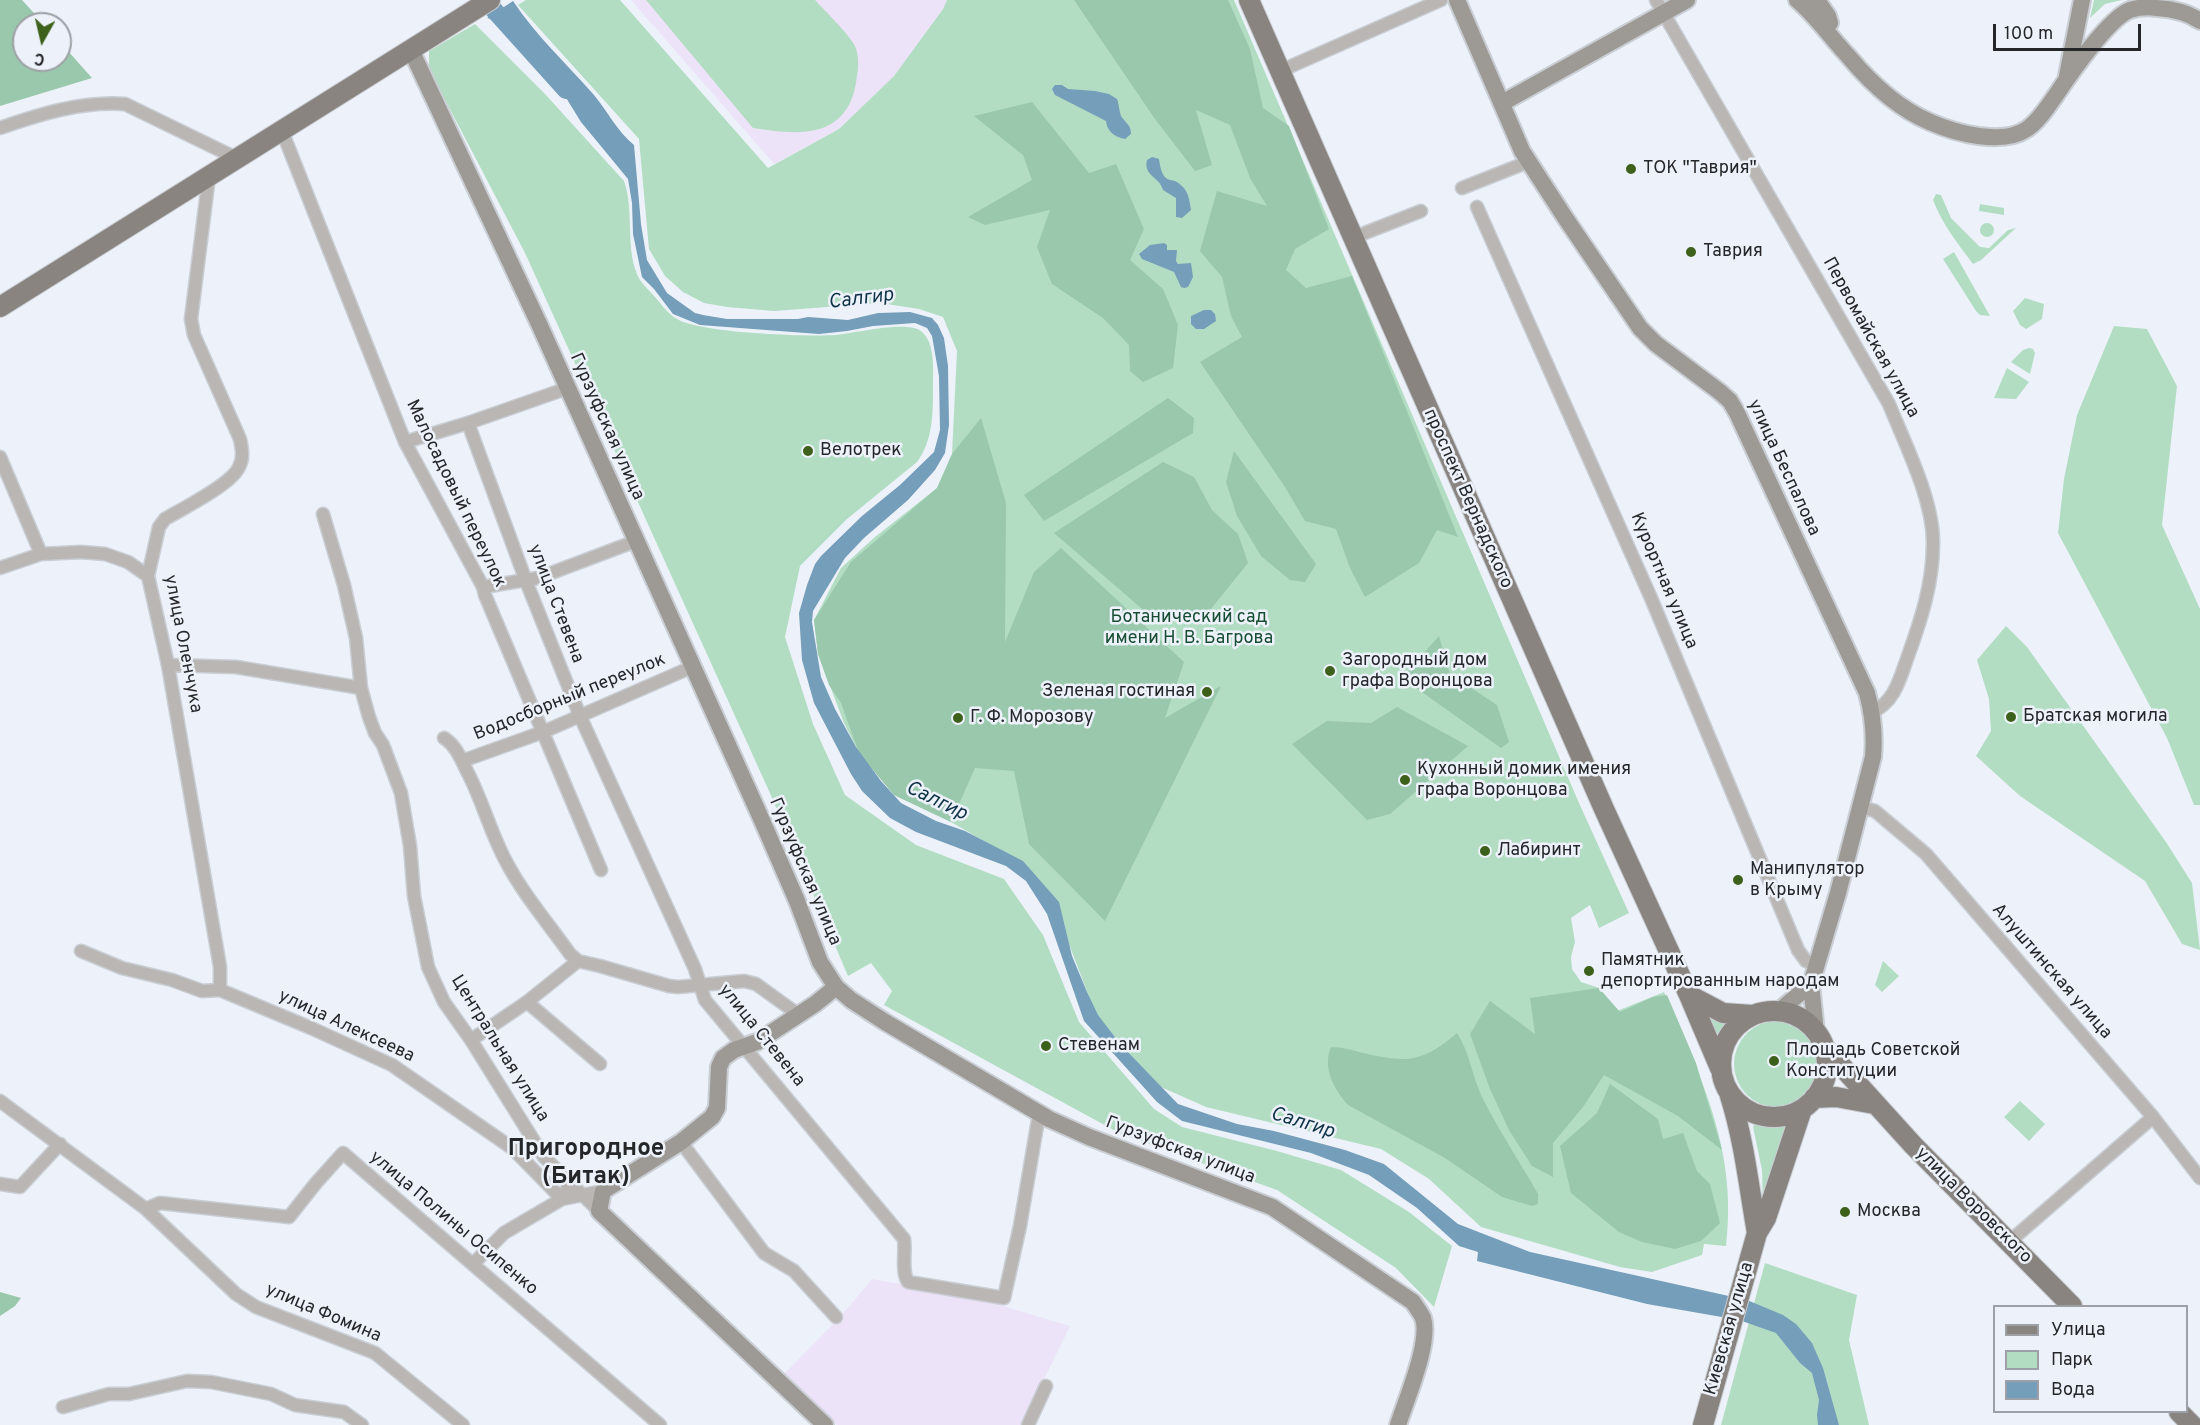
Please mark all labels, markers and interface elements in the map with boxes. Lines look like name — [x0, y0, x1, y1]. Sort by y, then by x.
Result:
north arrow — [12, 12, 72, 72]
scale bar — [1996, 12, 2144, 50]
text: 100 m — [2004, 23, 2053, 46]
text: С — [33, 47, 46, 68]
place label: ТОК "Таврия" — [1643, 158, 1757, 180]
marker: ТОК "Таврия" — [1624, 162, 1638, 176]
place label: Таврия — [1703, 241, 1763, 263]
marker: Таврия — [1684, 245, 1698, 259]
street label: Первомайская улица — [1817, 254, 1923, 422]
water label: Салгир — [827, 284, 895, 316]
street label: Гурзуфская улица — [564, 350, 648, 504]
street label: улица Беспалова — [1742, 396, 1824, 540]
street label: Малосадовый переулок — [400, 397, 510, 591]
street label: проспект Вернадского — [1418, 406, 1516, 592]
place label: Велотрек — [820, 440, 902, 462]
marker: Велотрек — [801, 444, 815, 458]
street label: Курортная улица — [1625, 510, 1701, 652]
street label: улица Стевена — [522, 541, 588, 667]
street label: улица Оленчука — [158, 573, 206, 715]
park label: Ботанический сад имени Н. В. Багрова — [1105, 607, 1273, 650]
street label: Водосборный переулок — [471, 650, 669, 746]
place label: Загородный дом графа Воронцова — [1342, 650, 1492, 692]
marker: Загородный дом графа Воронцова — [1323, 664, 1337, 678]
place label: Зеленая гостиная — [1042, 681, 1195, 703]
marker: Зеленая гостиная — [1200, 685, 1214, 699]
place label: Братская могила — [2023, 706, 2167, 728]
place label: Г. Ф. Морозову — [970, 707, 1093, 729]
marker: Братская могила — [2004, 710, 2018, 724]
marker: Г. Ф. Морозову — [951, 711, 965, 725]
place label: Кухонный домик имения графа Воронцова — [1417, 759, 1631, 802]
marker: Кухонный домик имения графа Воронцова — [1398, 773, 1412, 787]
water label: Салгир — [901, 777, 971, 827]
street label: Гурзуфская улица — [763, 795, 845, 949]
place label: Лабиринт — [1497, 840, 1581, 862]
marker: Лабиринт — [1478, 844, 1492, 858]
place label: Манипулятор в Крыму — [1750, 859, 1864, 902]
marker: Манипулятор в Крыму — [1731, 873, 1745, 887]
street label: Алуштинская улица — [1986, 900, 2116, 1044]
place label: Памятник депортированным народам — [1601, 950, 1840, 992]
marker: Памятник депортированным народам — [1582, 964, 1596, 978]
street label: Центральная улица — [445, 972, 553, 1126]
street label: улица Стевена — [713, 980, 809, 1092]
street label: улица Алексеева — [275, 986, 417, 1068]
place label: Стевенам — [1058, 1035, 1140, 1057]
marker: Стевенам — [1039, 1039, 1053, 1053]
place label: Площадь Советской Конституции — [1786, 1040, 1960, 1082]
marker: Площадь Советской Конституции — [1767, 1054, 1781, 1068]
water label: Салгир — [1267, 1103, 1337, 1145]
street label: Гурзуфская улица — [1102, 1113, 1258, 1189]
district label: Пригородное (Битак) — [508, 1136, 664, 1192]
street label: улица Воровского — [1910, 1143, 2036, 1269]
street label: улица Полины Осипенко — [364, 1147, 542, 1301]
place label: Москва — [1857, 1201, 1921, 1223]
marker: Москва — [1838, 1205, 1852, 1219]
street label: Киевская улица — [1701, 1260, 1759, 1398]
street label: улица Фомина — [262, 1280, 384, 1348]
legend — [1993, 1305, 2188, 1413]
text: Улица — [2051, 1319, 2105, 1342]
text: Парк — [2051, 1349, 2093, 1372]
text: Вода — [2051, 1379, 2095, 1402]

